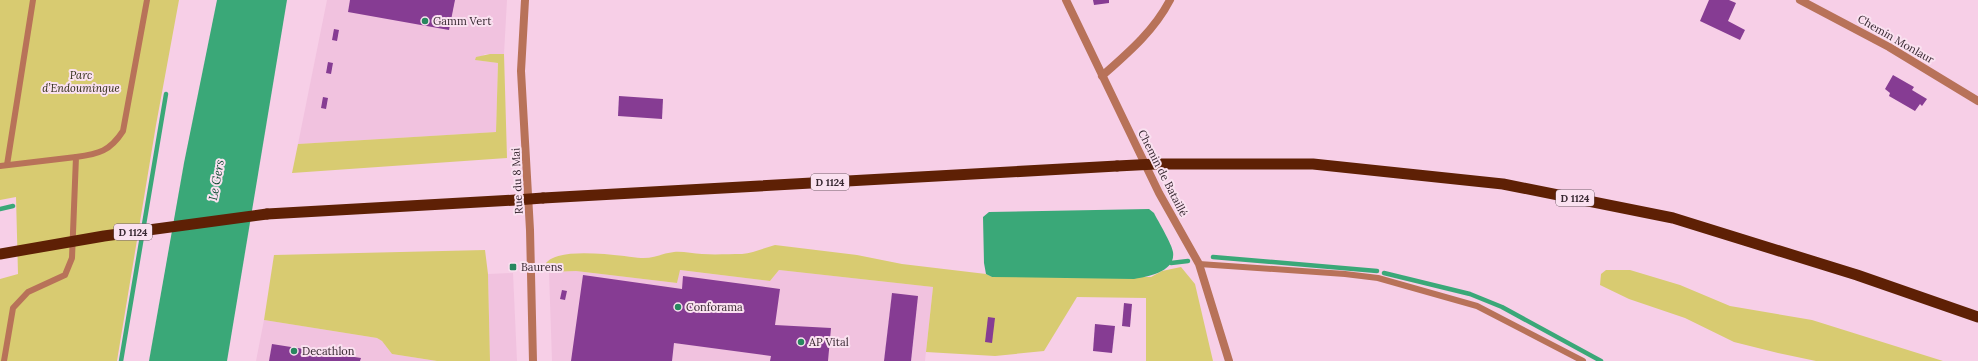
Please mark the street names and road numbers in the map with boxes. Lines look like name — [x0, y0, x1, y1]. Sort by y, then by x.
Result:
street label: Chemin Monlaur — [1855, 11, 1937, 67]
street label: Chemin de Bataillé — [1135, 127, 1191, 219]
street label: Rue du 8 Mai — [508, 148, 526, 214]
road number: D 1124 — [811, 174, 849, 190]
road number: D 1124 — [1556, 190, 1594, 206]
road number: D 1124 — [114, 224, 152, 240]

